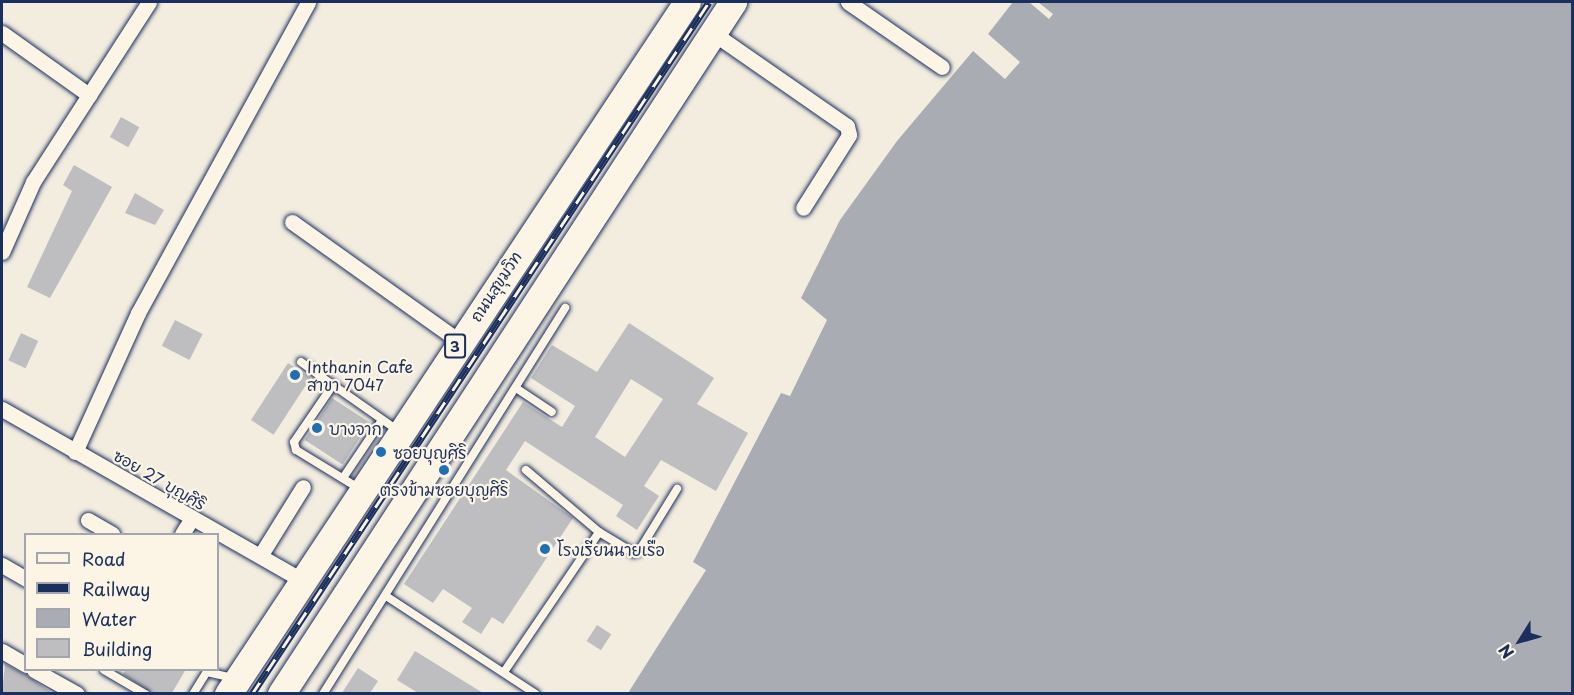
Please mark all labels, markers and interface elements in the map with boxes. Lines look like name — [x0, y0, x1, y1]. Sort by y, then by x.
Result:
street label: ถนนสุขุมวิท — [465, 247, 525, 325]
road number: 3 — [443, 334, 467, 358]
place label: Inthanin Cafe สาขา 7047 — [307, 356, 413, 394]
marker: Inthanin Cafe สาขา 7047 — [288, 368, 302, 382]
place label: บางจาก — [329, 418, 382, 438]
marker: บางจาก — [310, 421, 324, 435]
place label: ซอยบุญศิริ — [393, 442, 466, 462]
street label: ซอย 27 บุญศิริ — [110, 445, 210, 513]
marker: ซอยบุญศิริ — [374, 445, 388, 459]
marker: ตรงข้ามซอยบุญศิริ — [437, 463, 451, 477]
place label: ตรงข้ามซอยบุญศิริ — [380, 479, 508, 499]
legend — [24, 533, 219, 671]
place label: โรงเรียนนายเรือ — [557, 539, 665, 559]
marker: โรงเรียนนายเรือ — [538, 542, 552, 556]
text: Road — [82, 545, 126, 572]
text: Railway — [82, 575, 150, 602]
text: Water — [82, 605, 136, 632]
north arrow — [1490, 611, 1550, 671]
text: Building — [82, 635, 152, 662]
text: N — [1492, 640, 1519, 664]

